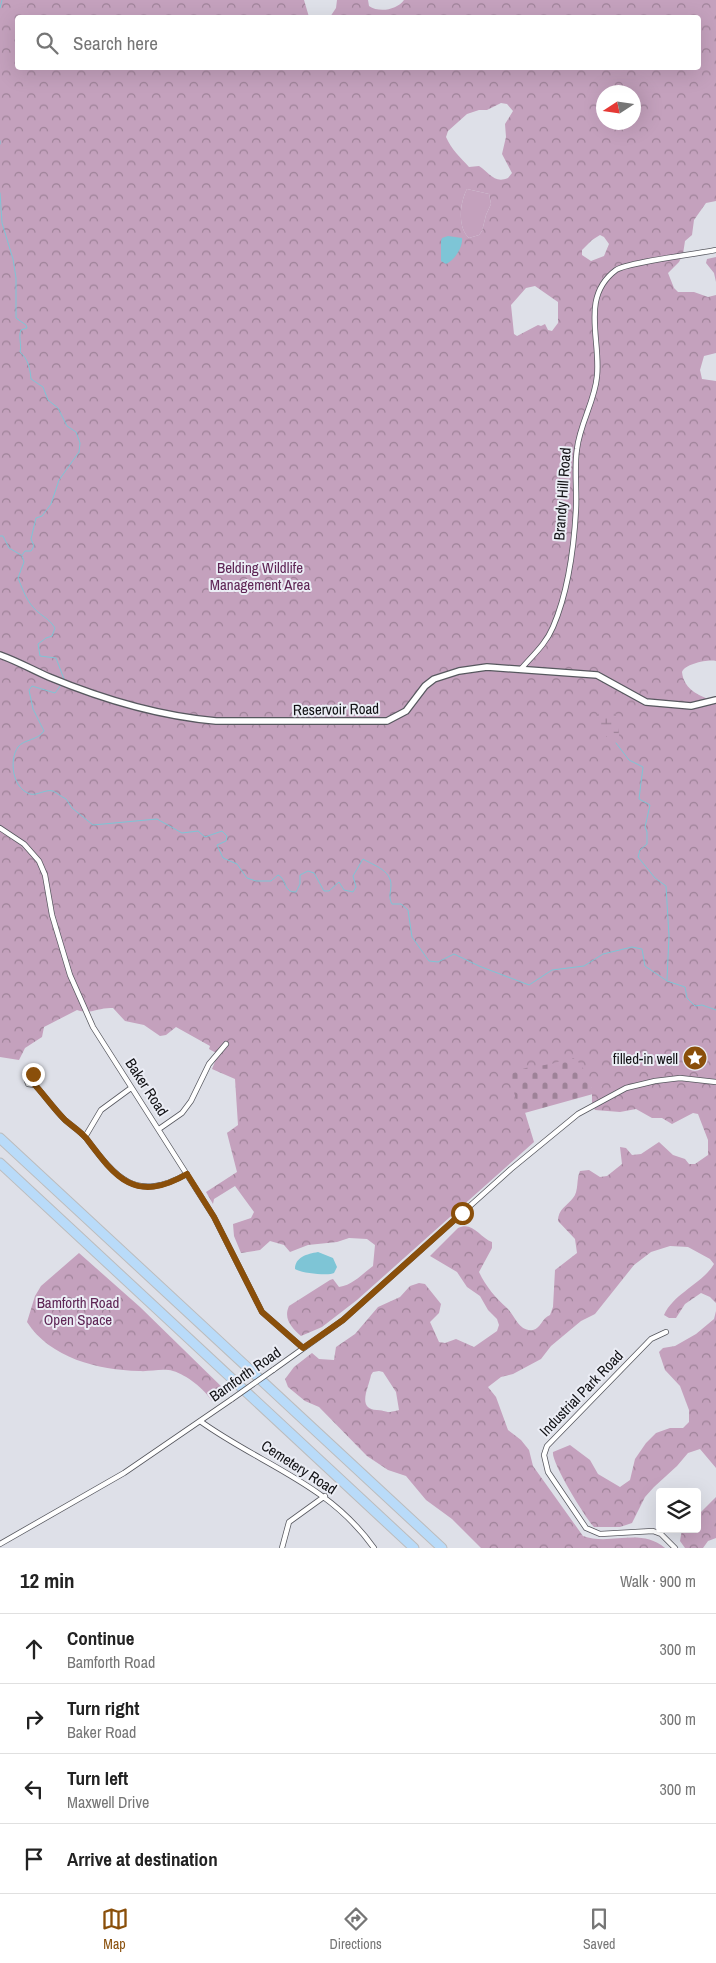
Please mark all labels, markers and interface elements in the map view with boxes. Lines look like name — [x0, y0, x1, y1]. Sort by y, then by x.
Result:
search box — [15, 15, 701, 70]
icon: search — [33, 29, 61, 57]
text: Search here — [73, 30, 158, 56]
north arrow — [596, 85, 641, 130]
street label: Brandy Hill Road — [548, 447, 576, 541]
park label: Belding Wildlife Management Area — [210, 557, 310, 595]
street label: Reservoir Road — [293, 698, 379, 720]
place icon: filled-in well — [682, 1045, 708, 1071]
place label: filled-in well — [613, 1048, 678, 1069]
street label: Baker Road — [121, 1054, 173, 1120]
route end — [22, 1063, 45, 1086]
route start — [451, 1202, 474, 1225]
park label: Bamforth Road Open Space — [37, 1292, 119, 1330]
street label: Bamforth Road — [205, 1342, 285, 1406]
street label: Industrial Park Road — [534, 1345, 628, 1441]
street label: Cemetery Road — [257, 1435, 341, 1499]
map controls — [656, 1488, 701, 1533]
button: layers — [656, 1488, 701, 1533]
text: 12 min — [20, 1566, 75, 1595]
text: Walk · 900 m — [620, 1570, 696, 1592]
text: Continue — [67, 1625, 135, 1651]
icon: ahead — [20, 1635, 48, 1663]
text: 300 m — [660, 1638, 696, 1660]
text: Bamforth Road — [67, 1651, 155, 1673]
text: Turn right — [67, 1695, 139, 1721]
icon: right — [20, 1705, 48, 1733]
text: 300 m — [660, 1708, 696, 1730]
text: Baker Road — [67, 1721, 136, 1743]
text: Turn left — [67, 1765, 128, 1791]
icon: left — [20, 1775, 48, 1803]
text: 300 m — [660, 1778, 696, 1800]
text: Maxwell Drive — [67, 1791, 149, 1813]
icon: arrive — [20, 1845, 48, 1873]
text: Arrive at destination — [67, 1846, 218, 1872]
tab: Map — [101, 1905, 129, 1953]
tab: Directions — [330, 1905, 382, 1953]
tab: Saved — [583, 1905, 615, 1953]

